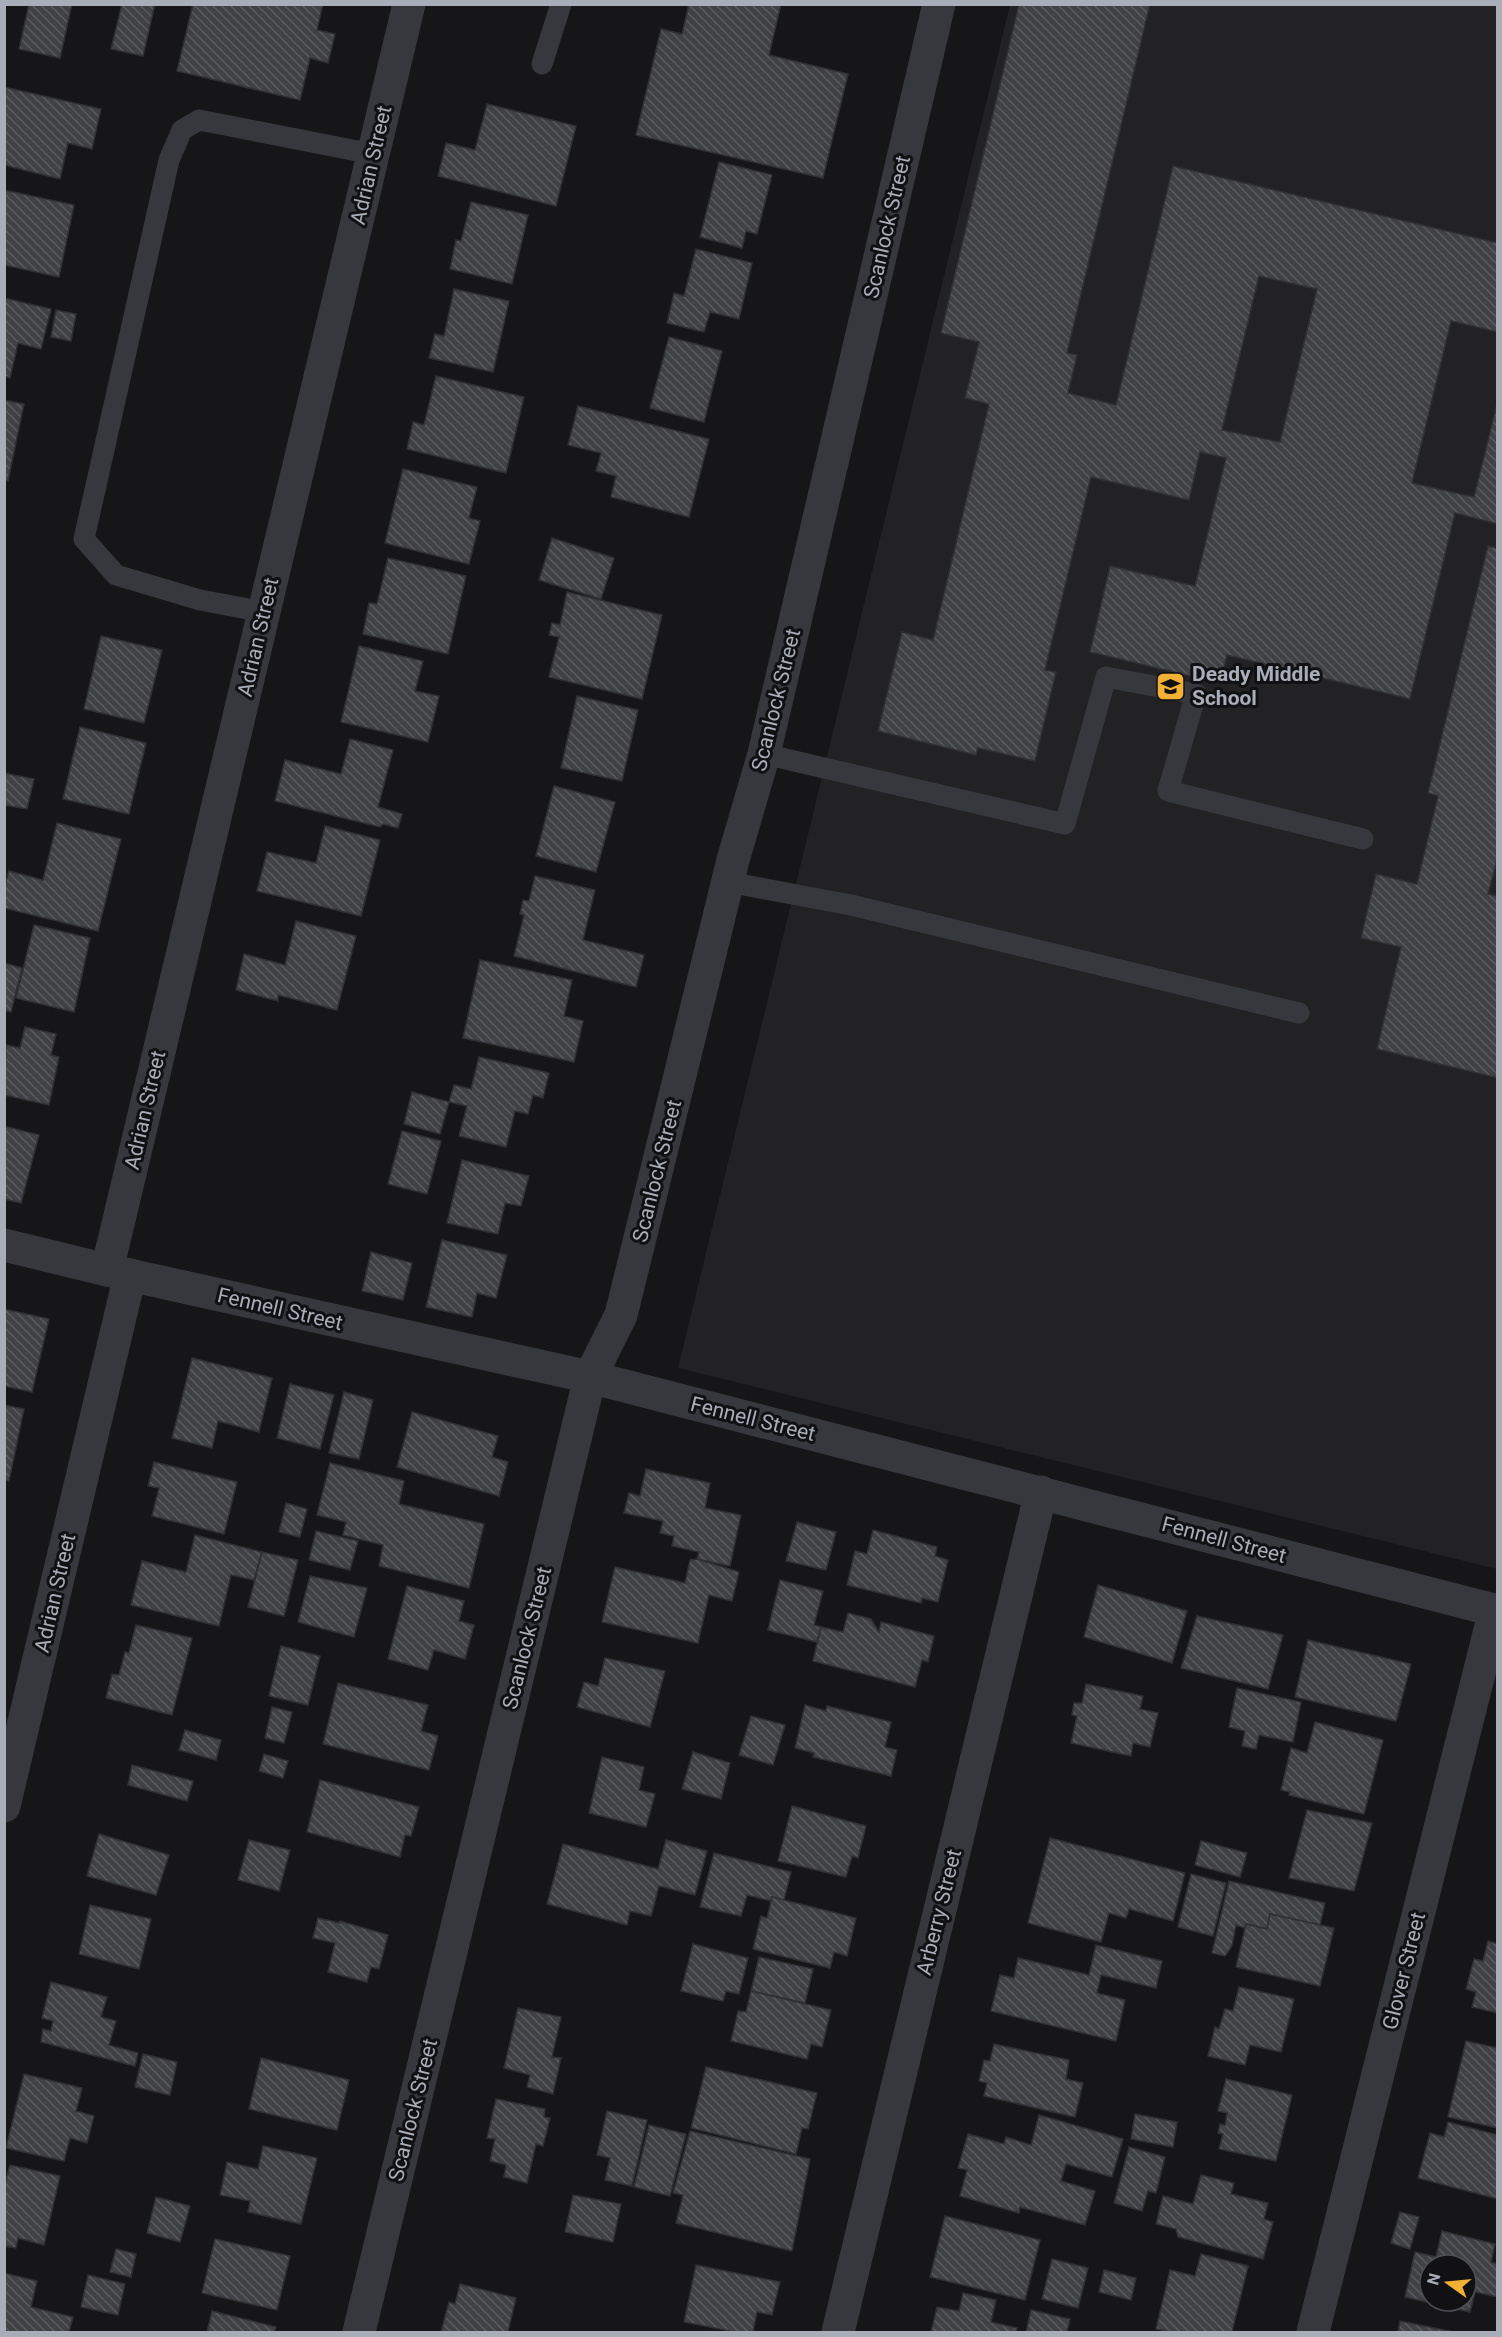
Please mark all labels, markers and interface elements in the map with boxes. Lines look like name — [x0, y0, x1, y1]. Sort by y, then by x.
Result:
street label: Adrian Street — [346, 103, 396, 227]
street label: Scanlock Street — [859, 153, 915, 301]
street label: Adrian Street — [233, 575, 283, 699]
street label: Scanlock Street — [747, 626, 805, 774]
place label: Deady Middle School — [1192, 662, 1320, 710]
school or university icon: Deady Middle School — [1155, 670, 1187, 702]
street label: Adrian Street — [120, 1048, 170, 1172]
street label: Scanlock Street — [628, 1097, 686, 1245]
street label: Fennell Street — [215, 1283, 345, 1335]
street label: Fennell Street — [688, 1392, 818, 1446]
street label: Fennell Street — [1159, 1512, 1289, 1568]
street label: Adrian Street — [30, 1531, 80, 1655]
street label: Scanlock Street — [498, 1564, 556, 1712]
street label: Arberry Street — [912, 1847, 966, 1977]
street label: Glover Street — [1378, 1910, 1430, 2032]
street label: Scanlock Street — [384, 2036, 442, 2184]
north arrow — [1418, 2253, 1478, 2313]
text: N — [1423, 2271, 1445, 2287]

